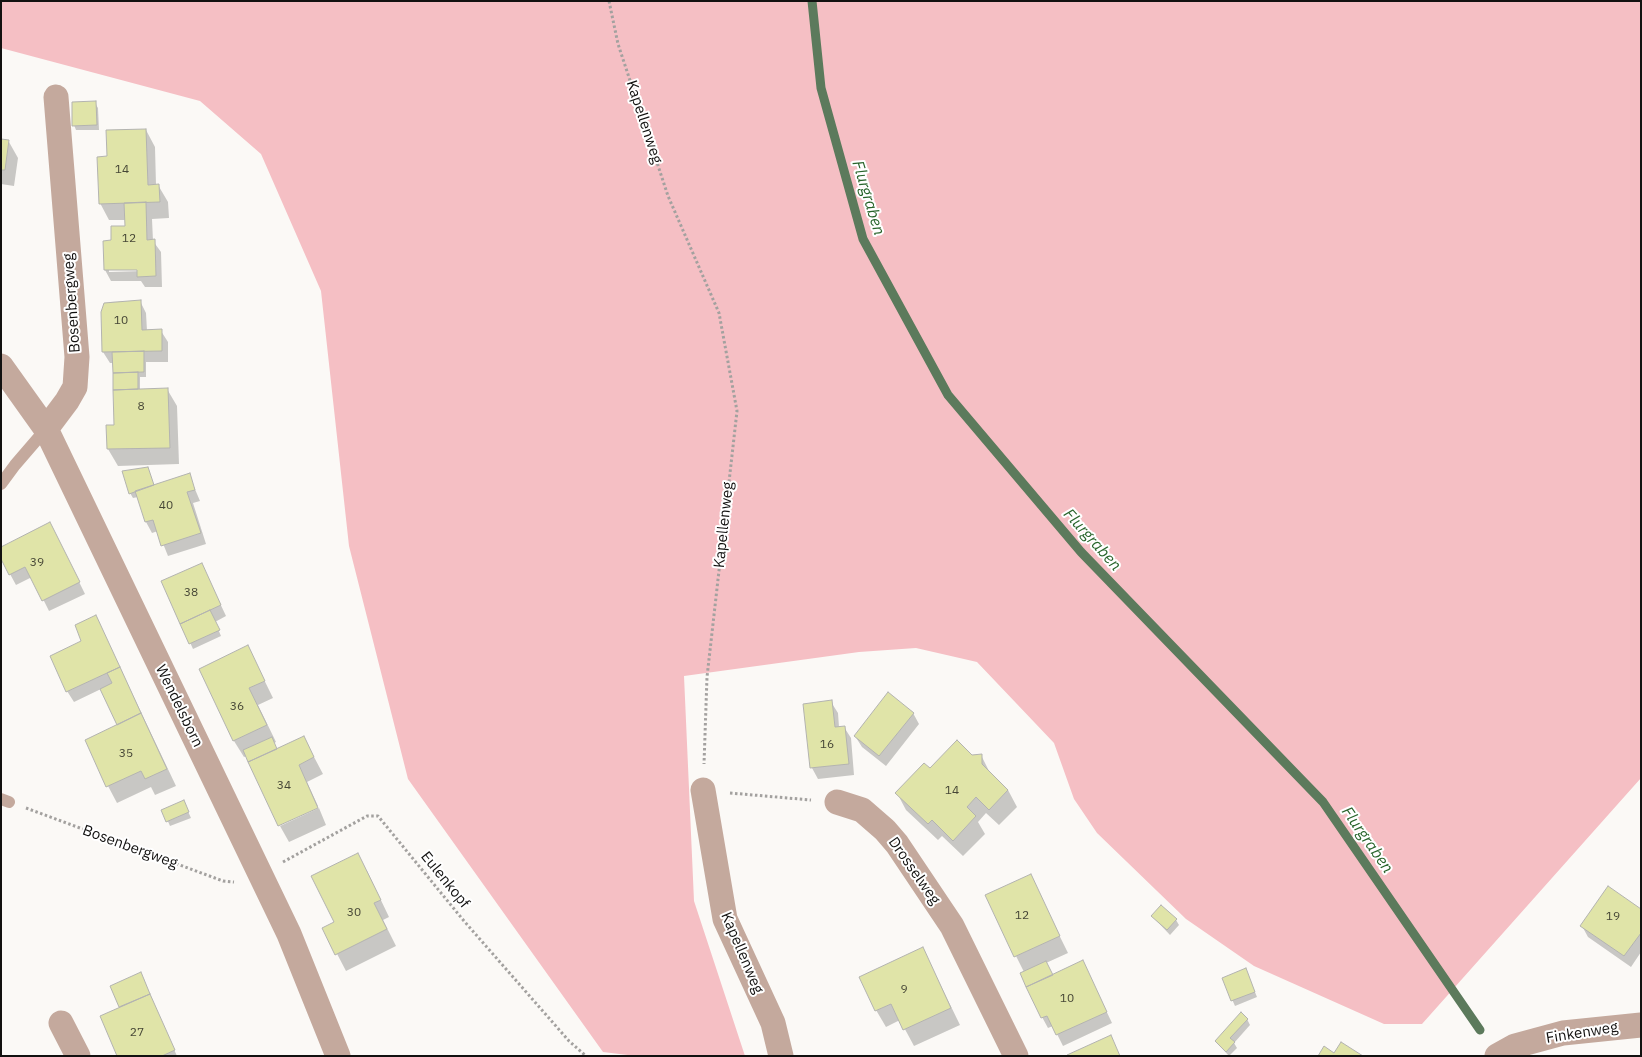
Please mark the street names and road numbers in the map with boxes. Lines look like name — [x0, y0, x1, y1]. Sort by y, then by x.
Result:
street label: Kapellenweg — [622, 78, 666, 166]
street label: Bosenbergweg — [60, 253, 84, 353]
street label: Kapellenweg — [711, 481, 737, 569]
street label: Wendelsborn — [151, 662, 207, 750]
street label: Bosenbergweg — [80, 821, 180, 873]
street label: Drosselweg — [884, 834, 944, 908]
street label: Eulenkopf — [417, 848, 473, 912]
street label: Kapellenweg — [717, 910, 767, 996]
street label: Finkenweg — [1545, 1018, 1619, 1048]

